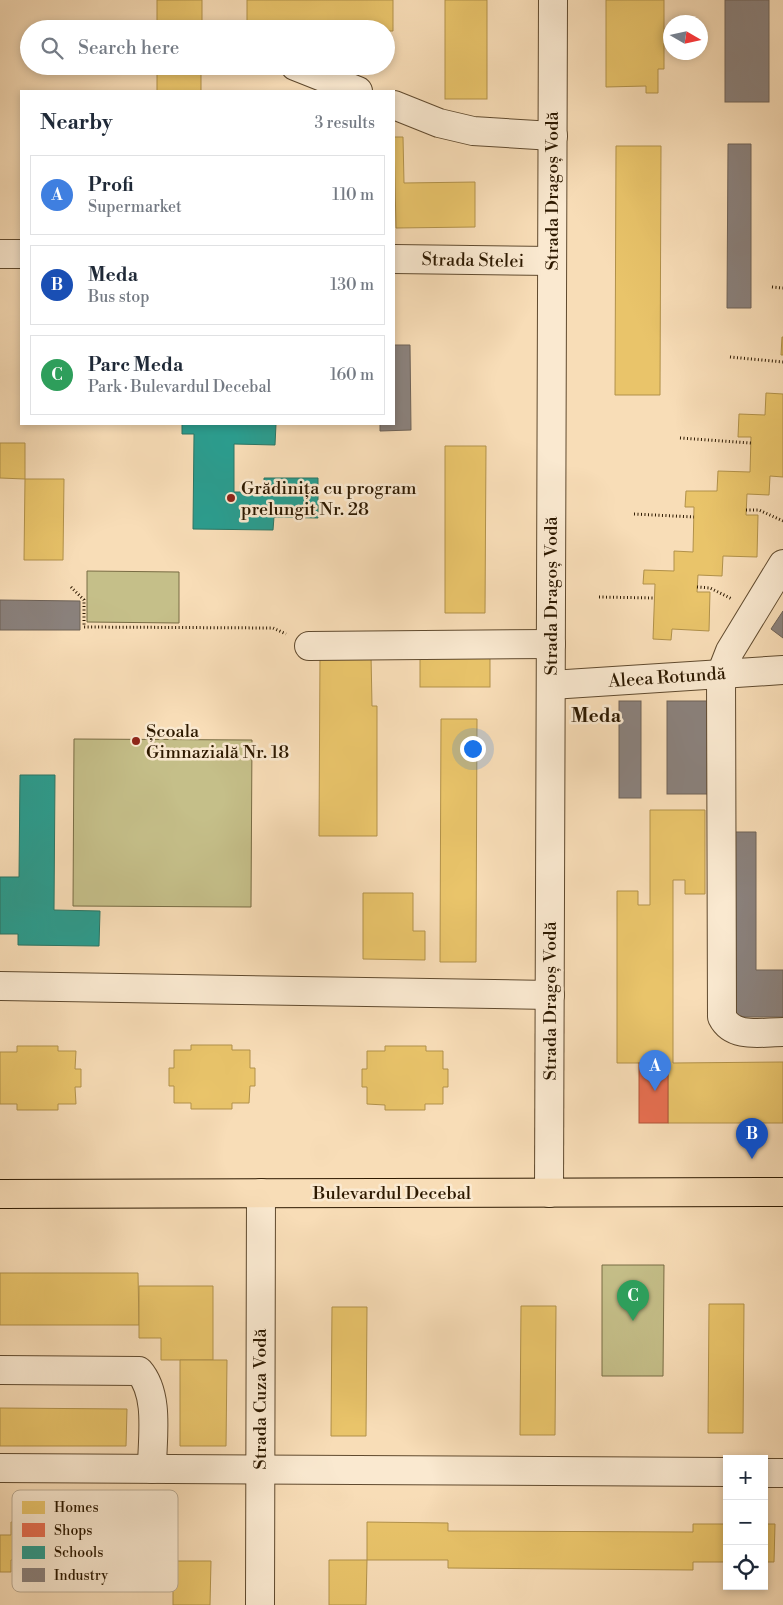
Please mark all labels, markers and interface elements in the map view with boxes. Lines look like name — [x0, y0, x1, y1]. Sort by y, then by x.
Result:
north arrow — [663, 15, 708, 60]
search box — [20, 20, 395, 75]
icon: search — [38, 34, 66, 62]
text: Search here — [78, 36, 179, 60]
text: Nearby — [40, 110, 113, 136]
street label: Strada Dragoș Vodă — [541, 111, 564, 271]
text: 3 results — [314, 113, 375, 133]
text: Profi — [88, 173, 134, 197]
text: A — [51, 185, 63, 205]
text: 110 m — [332, 185, 374, 205]
text: Supermarket — [88, 197, 182, 217]
street label: Strada Stelei — [422, 248, 525, 273]
text: Meda — [88, 263, 138, 287]
text: B — [51, 275, 63, 295]
text: 130 m — [330, 275, 374, 295]
text: Bus stop — [88, 287, 150, 307]
text: Parc Meda — [88, 353, 183, 377]
text: C — [51, 365, 63, 385]
text: 160 m — [330, 365, 374, 385]
text: Park · Bulevardul Decebal — [88, 377, 271, 397]
place label: Grădinița cu program prelungit Nr. 28 — [241, 477, 417, 521]
marker: Grădinița cu program prelungit Nr. 28 — [225, 492, 237, 504]
street label: Strada Dragoș Vodă — [540, 516, 563, 676]
street label: Aleea Rotundă — [607, 662, 727, 693]
district label: Meda — [571, 704, 622, 728]
place label: Școala Gimnazială Nr. 18 — [146, 720, 289, 764]
marker: Școala Gimnazială Nr. 18 — [130, 735, 142, 747]
your location — [460, 736, 486, 762]
street label: Strada Dragoș Vodă — [539, 921, 562, 1081]
pin: A — [639, 1050, 671, 1091]
pin: B — [736, 1118, 768, 1159]
street label: Bulevardul Decebal — [312, 1182, 472, 1205]
pin: C — [617, 1280, 649, 1321]
street label: Strada Cuza Vodă — [249, 1327, 272, 1470]
map controls — [723, 1455, 768, 1590]
button: + — [723, 1455, 768, 1500]
legend — [12, 1490, 178, 1592]
text: Homes — [54, 1499, 99, 1517]
button: − — [723, 1500, 768, 1545]
text: Shops — [54, 1522, 92, 1540]
text: Schools — [54, 1544, 103, 1562]
button: locate — [723, 1545, 768, 1590]
text: Industry — [54, 1567, 108, 1585]

